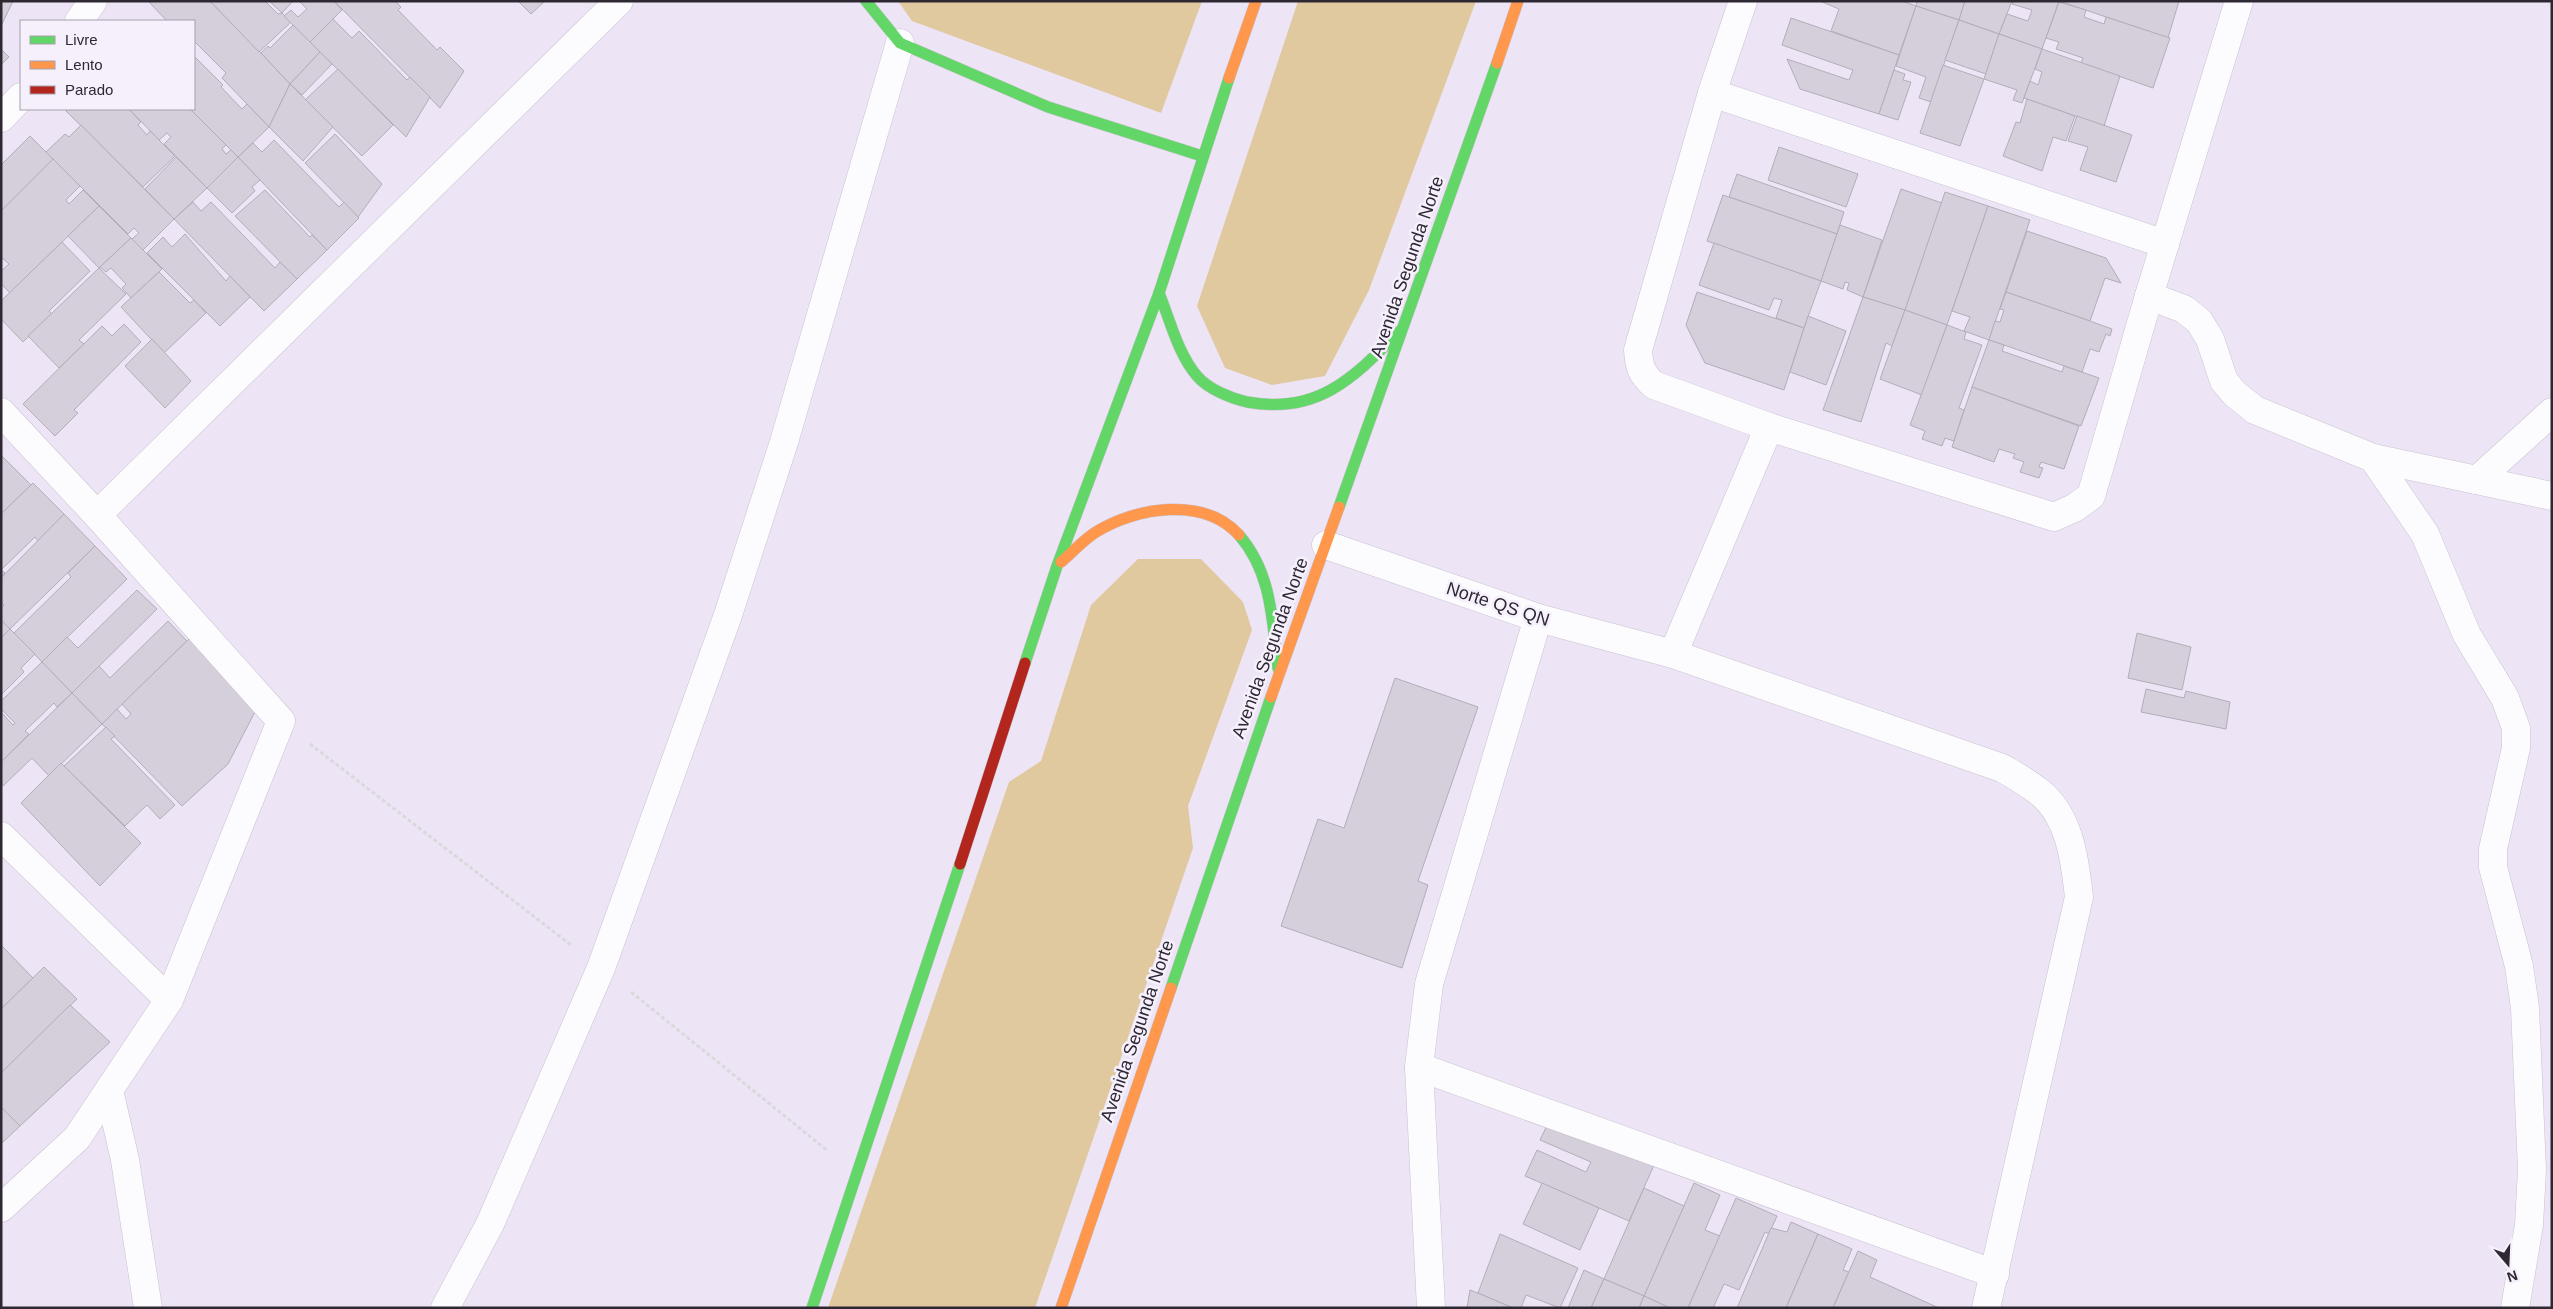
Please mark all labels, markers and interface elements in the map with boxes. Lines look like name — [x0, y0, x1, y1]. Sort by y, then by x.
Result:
legend — [20, 20, 195, 110]
text: Livre — [65, 31, 98, 48]
text: Lento — [65, 56, 103, 73]
text: Parado — [65, 81, 113, 98]
street label: Avenida Segunda Norte — [1366, 174, 1448, 360]
street label: Avenida Segunda Norte — [1228, 555, 1312, 741]
street label: Norte QS QN — [1444, 578, 1552, 630]
street label: Avenida Segunda Norte — [1096, 938, 1178, 1124]
north arrow — [2483, 1239, 2533, 1289]
text: N — [2505, 1267, 2520, 1286]

